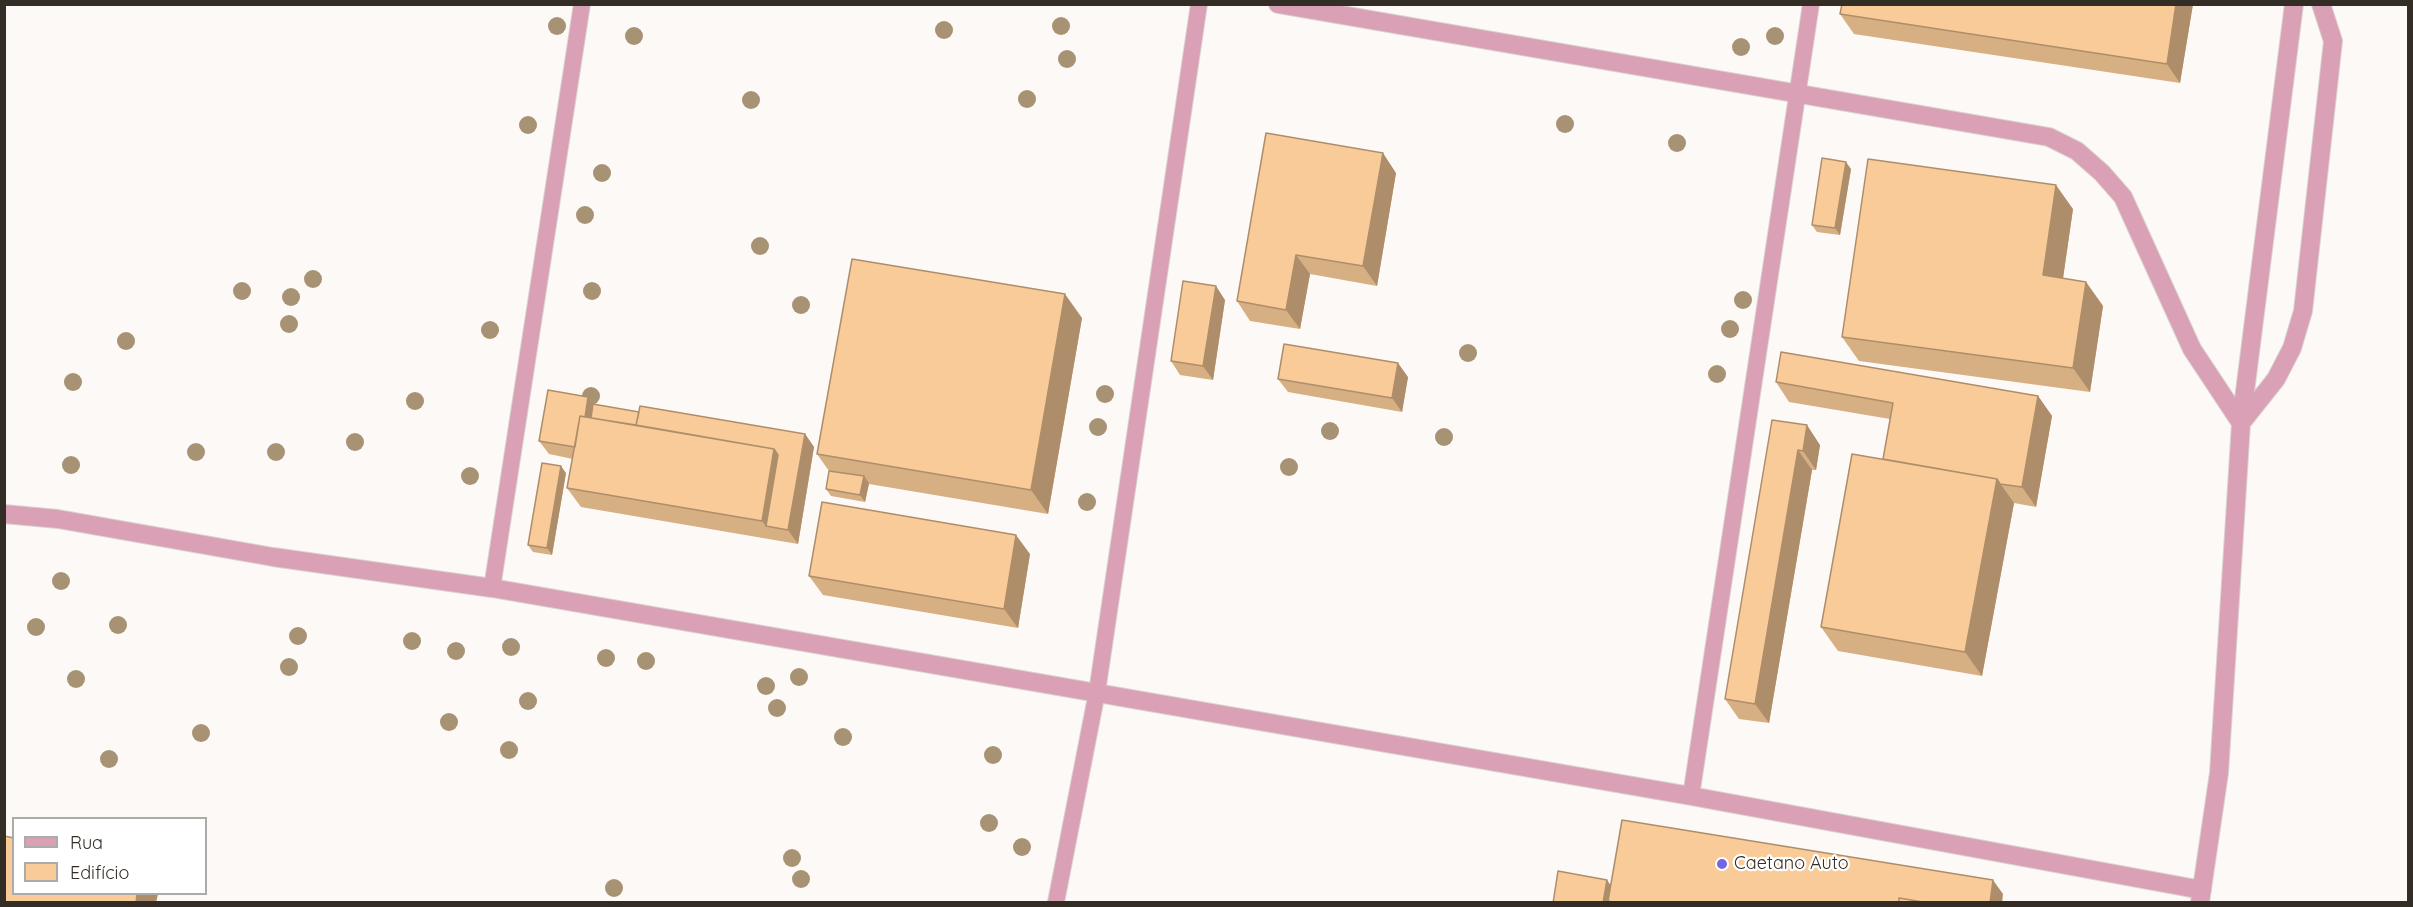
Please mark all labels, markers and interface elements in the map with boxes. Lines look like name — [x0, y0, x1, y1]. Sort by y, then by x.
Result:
legend — [12, 817, 207, 895]
text: Rua — [70, 831, 103, 854]
place label: Caetano Auto — [1734, 853, 1849, 875]
marker: Caetano Auto — [1715, 857, 1729, 871]
text: Edifício — [70, 861, 129, 884]

